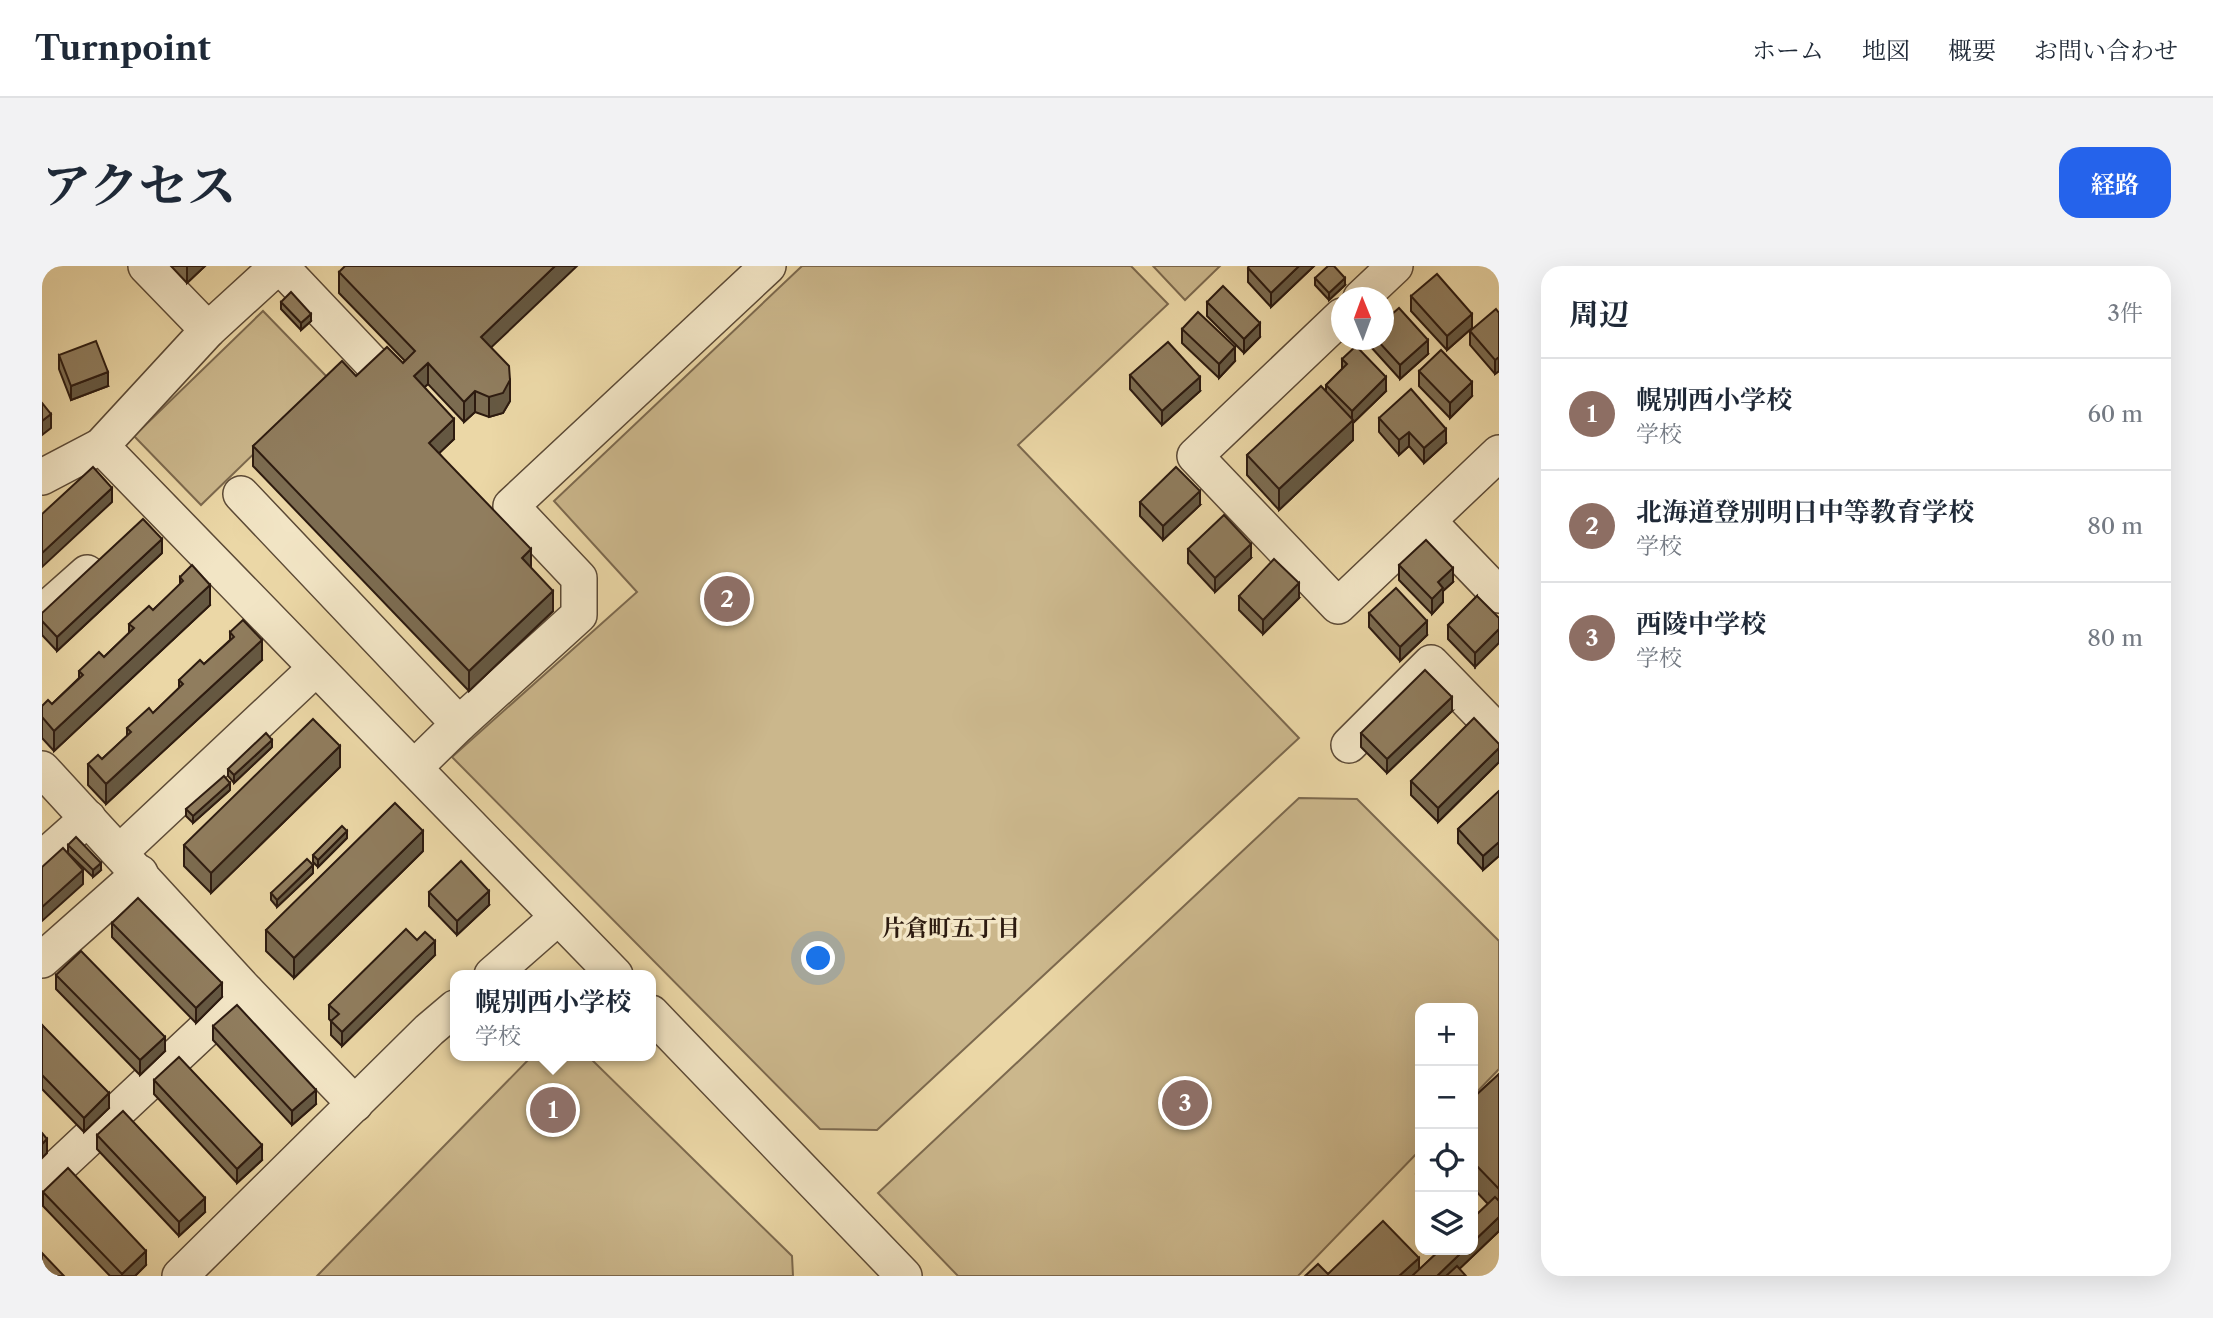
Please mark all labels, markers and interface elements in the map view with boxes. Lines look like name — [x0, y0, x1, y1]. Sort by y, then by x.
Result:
text: Turnpoint — [35, 28, 211, 69]
text: ホーム — [1752, 36, 1824, 65]
text: 地図 — [1862, 36, 1910, 65]
text: 概要 — [1948, 36, 1996, 65]
text: お問い合わせ — [2034, 36, 2178, 65]
button: 経路 — [2059, 147, 2171, 218]
text: アクセス — [42, 155, 237, 216]
north arrow — [1331, 287, 1394, 350]
text: 周辺 — [1569, 296, 1629, 333]
text: 3件 — [2107, 299, 2143, 327]
text: 幌別西小学校 — [1636, 384, 1792, 416]
text: 1 — [1587, 400, 1597, 428]
text: 60 m — [2087, 400, 2143, 428]
text: 学校 — [1636, 420, 1682, 448]
text: 北海道登別明日中等教育学校 — [1636, 496, 1974, 528]
text: 2 — [1585, 512, 1599, 540]
text: 80 m — [2087, 512, 2143, 540]
text: 学校 — [1636, 532, 1682, 560]
pin: 2 — [704, 573, 750, 625]
text: 西陵中学校 — [1636, 608, 1766, 640]
text: 3 — [1586, 624, 1599, 652]
text: 80 m — [2087, 624, 2143, 652]
text: 学校 — [1636, 644, 1682, 672]
district label: 片倉町五丁目 — [882, 914, 1020, 942]
your location — [801, 941, 835, 975]
popup — [450, 970, 656, 1061]
text: 幌別西小学校 — [475, 986, 631, 1018]
map controls — [1415, 1003, 1478, 1255]
button: + — [1415, 1003, 1478, 1066]
text: 学校 — [475, 1022, 521, 1050]
button: − — [1415, 1066, 1478, 1129]
pin: 3 — [1162, 1077, 1208, 1129]
pin: 1 — [530, 1084, 576, 1136]
button: locate — [1415, 1129, 1478, 1192]
button: layers — [1415, 1192, 1478, 1255]

